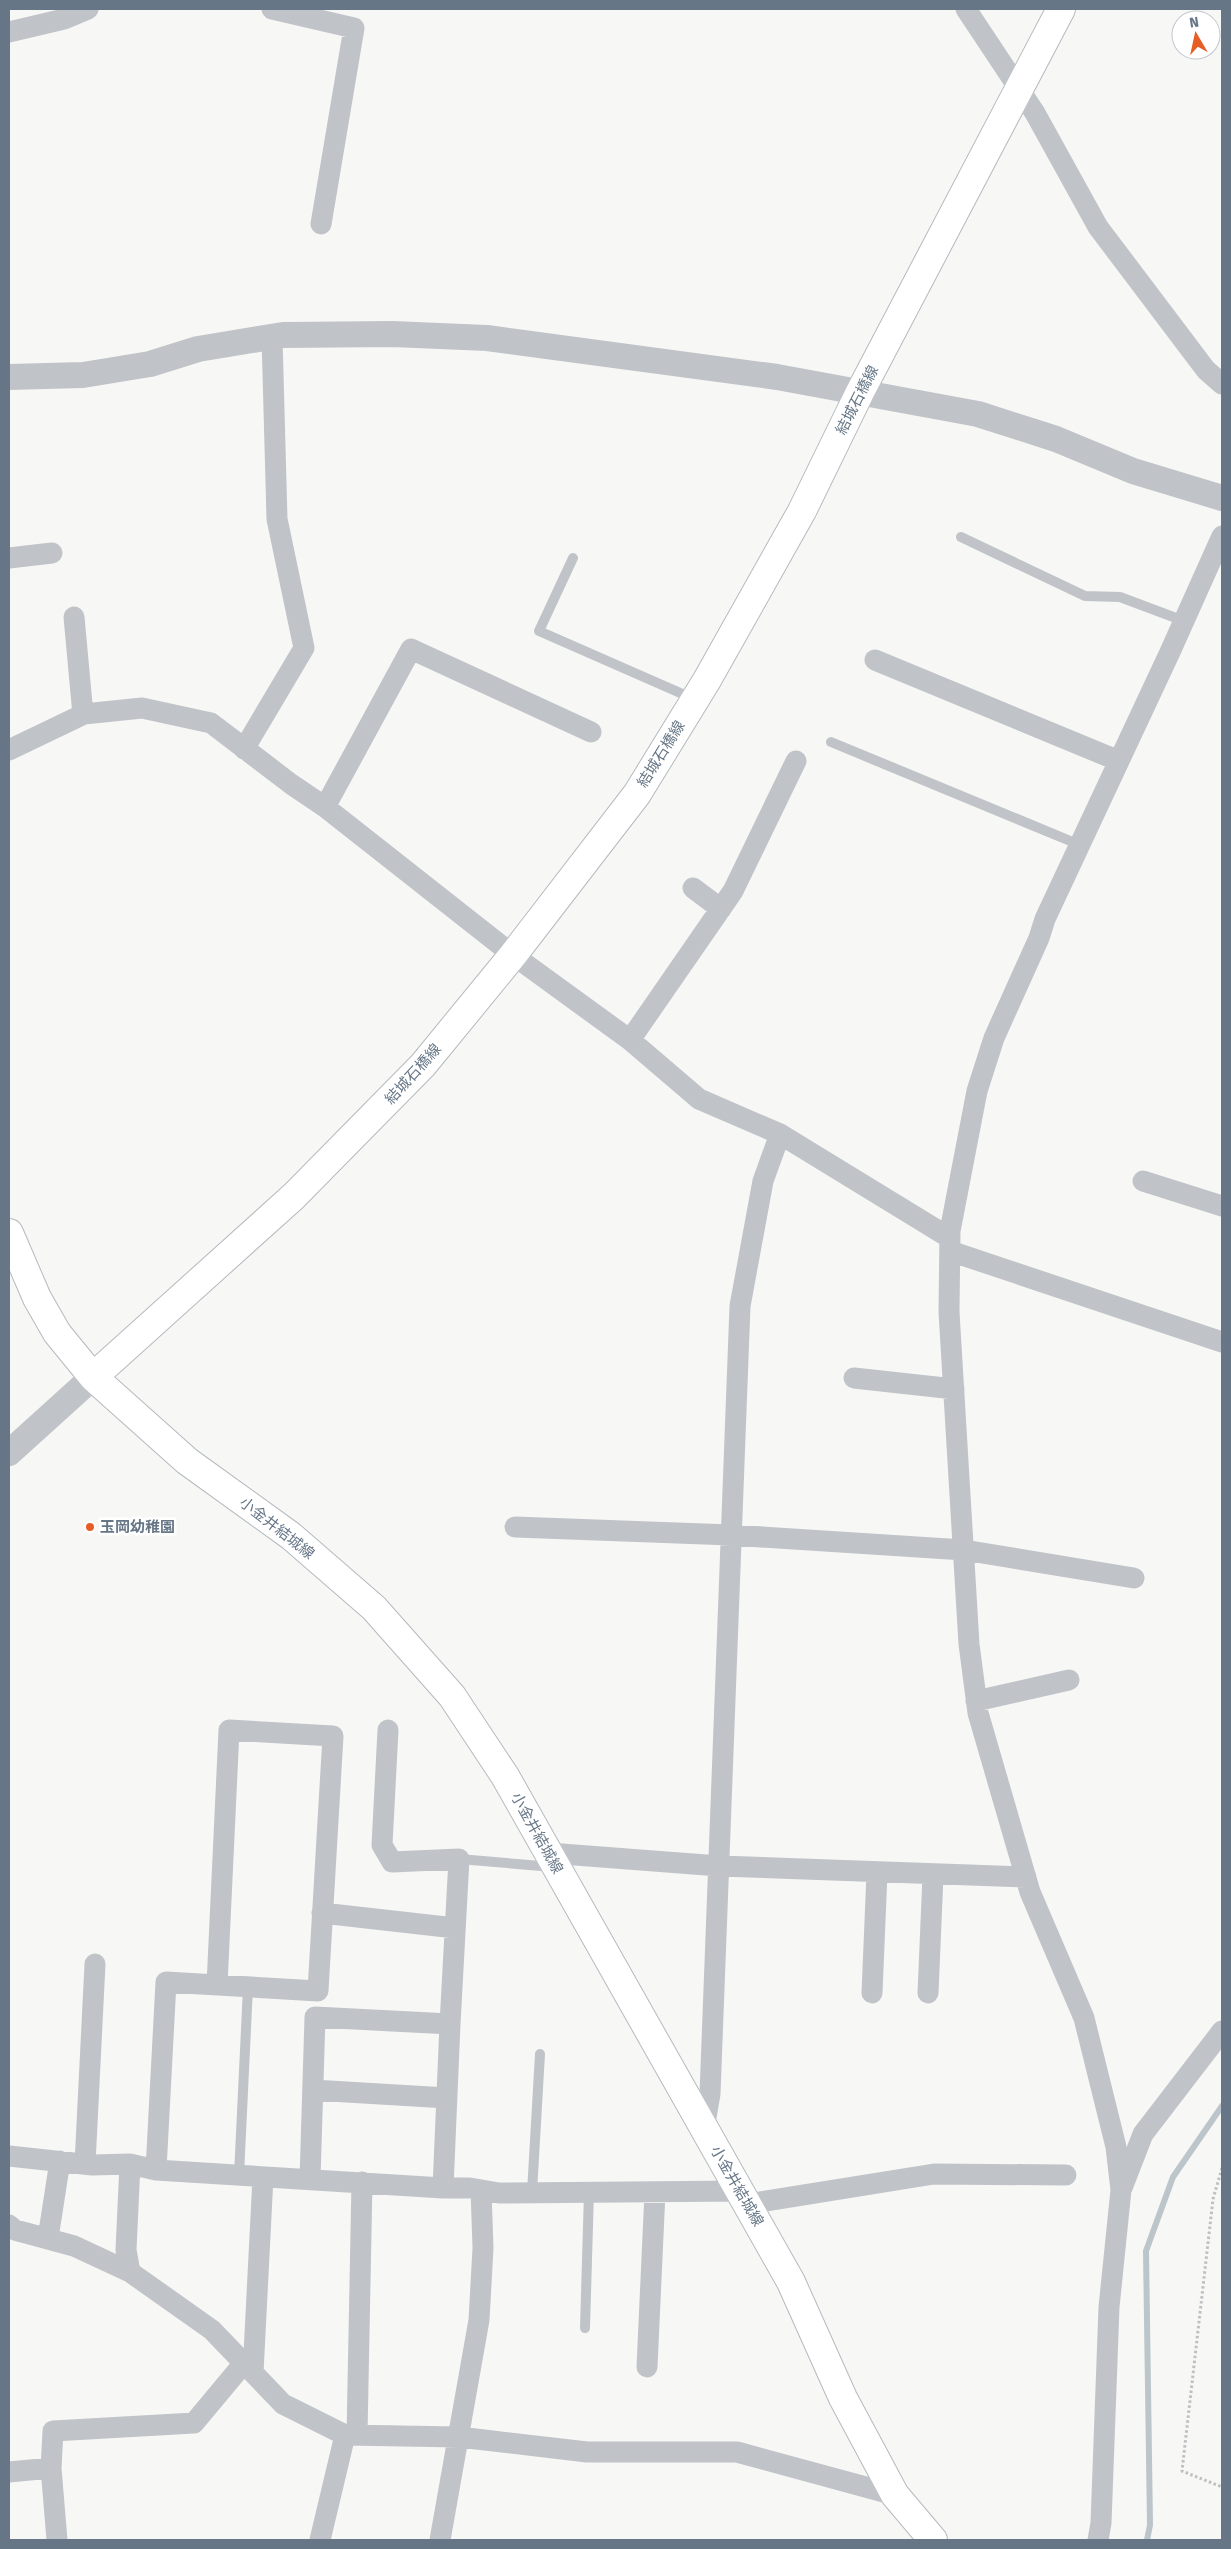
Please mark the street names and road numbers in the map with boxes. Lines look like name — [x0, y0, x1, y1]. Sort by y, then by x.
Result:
street label: 結城石橋線 — [832, 362, 882, 438]
street label: 結城石橋線 — [633, 717, 689, 791]
street label: 結城石橋線 — [381, 1040, 445, 1108]
street label: 小金井結城線 — [236, 1493, 318, 1563]
street label: 小金井結城線 — [507, 1789, 567, 1877]
street label: 小金井結城線 — [707, 2143, 767, 2229]

